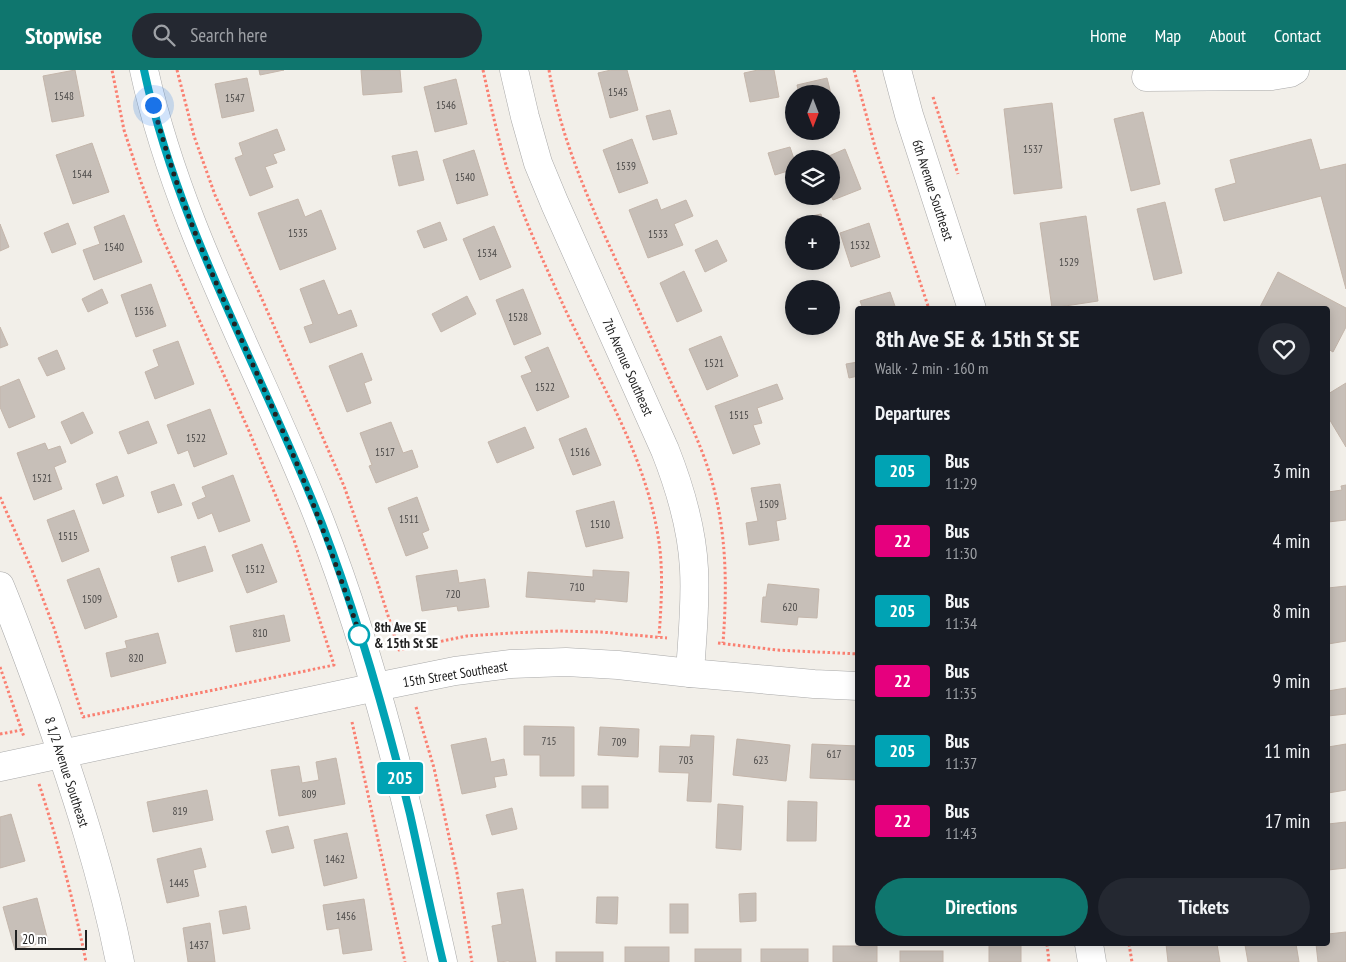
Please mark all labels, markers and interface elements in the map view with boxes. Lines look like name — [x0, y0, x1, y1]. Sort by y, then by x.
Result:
search box — [132, 13, 482, 58]
text: Stopwise — [25, 20, 102, 51]
icon: search — [150, 21, 178, 49]
text: Search here — [190, 23, 267, 47]
text: Home — [1090, 24, 1127, 47]
text: Map — [1155, 24, 1181, 47]
text: About — [1209, 24, 1246, 47]
text: Contact — [1274, 24, 1321, 47]
house number: 1545 — [608, 85, 628, 99]
north arrow — [785, 85, 840, 140]
map controls — [785, 85, 840, 335]
house number: 1548 — [54, 89, 74, 103]
house number: 1547 — [225, 91, 245, 105]
your location — [141, 93, 166, 118]
house number: 1546 — [436, 98, 456, 112]
street label: 6th Avenue Southeast — [908, 137, 958, 243]
house number: 1537 — [1023, 142, 1043, 156]
button: layers — [785, 150, 840, 205]
house number: 1539 — [616, 159, 636, 173]
house number: 1544 — [72, 167, 92, 181]
house number: 1540 — [455, 170, 475, 184]
button: + — [785, 215, 840, 270]
house number: 1535 — [288, 226, 308, 240]
house number: 1533 — [648, 227, 668, 241]
house number: 1532 — [850, 238, 870, 252]
house number: 1540 — [104, 240, 124, 254]
house number: 1534 — [477, 246, 497, 260]
house number: 1529 — [1059, 255, 1079, 269]
button: − — [785, 280, 840, 335]
house number: 1536 — [134, 304, 154, 318]
house number: 1528 — [508, 310, 528, 324]
street label: 7th Avenue Southeast — [598, 315, 658, 419]
text: 8th Ave SE & 15th St SE — [875, 323, 1080, 354]
button: heart — [1258, 323, 1310, 375]
house number: 1521 — [704, 356, 724, 370]
text: Walk · 2 min · 160 m — [875, 358, 988, 378]
house number: 1522 — [535, 380, 555, 394]
text: Departures — [875, 401, 950, 425]
house number: 1515 — [729, 408, 749, 422]
house number: 1522 — [186, 431, 206, 445]
house number: 1517 — [375, 445, 395, 459]
house number: 1516 — [570, 445, 590, 459]
text: Bus — [945, 449, 969, 473]
text: 205 — [890, 459, 915, 482]
text: 3 min — [1273, 459, 1310, 483]
house number: 1521 — [32, 471, 52, 485]
text: 11:29 — [945, 473, 977, 493]
house number: 1509 — [759, 497, 779, 511]
house number: 1511 — [399, 512, 419, 526]
house number: 1510 — [590, 517, 610, 531]
text: Bus — [945, 519, 969, 543]
house number: 1515 — [58, 529, 78, 543]
text: 22 — [894, 529, 911, 552]
text: 4 min — [1273, 529, 1310, 553]
text: 11:30 — [945, 543, 977, 563]
house number: 1512 — [245, 562, 265, 576]
house number: 710 — [570, 580, 584, 594]
house number: 720 — [446, 587, 460, 601]
text: Bus — [945, 589, 969, 613]
house number: 1509 — [82, 592, 102, 606]
text: 205 — [890, 599, 915, 622]
text: 8 min — [1273, 599, 1310, 623]
house number: 620 — [783, 600, 797, 614]
text: 11:34 — [945, 613, 977, 633]
place label: 8th Ave SE & 15th St SE — [374, 618, 438, 652]
marker: 8th Ave SE & 15th St SE — [348, 624, 370, 646]
house number: 810 — [253, 626, 267, 640]
house number: 820 — [129, 651, 143, 665]
street label: 15th Street Southeast — [401, 657, 509, 691]
text: Bus — [945, 659, 969, 683]
text: 22 — [894, 669, 911, 692]
text: 9 min — [1273, 669, 1310, 693]
text: 11:35 — [945, 683, 977, 703]
street label: 8 1/2 Avenue Southeast — [41, 715, 93, 830]
text: Bus — [945, 729, 969, 753]
house number: 715 — [542, 734, 556, 748]
house number: 709 — [612, 735, 626, 749]
text: 205 — [890, 739, 915, 762]
text: 11 min — [1264, 739, 1310, 763]
house number: 617 — [827, 747, 841, 761]
house number: 703 — [679, 753, 693, 767]
house number: 623 — [754, 753, 768, 767]
text: 11:37 — [945, 753, 977, 773]
line badge: 205 — [371, 762, 429, 794]
text: 205 — [387, 766, 413, 789]
house number: 809 — [302, 787, 316, 801]
text: Bus — [945, 799, 969, 823]
house number: 819 — [173, 804, 187, 818]
text: 22 — [894, 809, 911, 832]
text: 17 min — [1265, 809, 1310, 833]
text: 11:43 — [945, 823, 977, 843]
house number: 1462 — [325, 852, 345, 866]
house number: 1445 — [169, 876, 189, 890]
button: Directions — [875, 878, 1088, 936]
button: Tickets — [1098, 878, 1310, 936]
house number: 1456 — [336, 909, 356, 923]
scale bar — [15, 927, 88, 950]
text: 20 m — [22, 930, 47, 948]
house number: 1437 — [189, 938, 209, 952]

